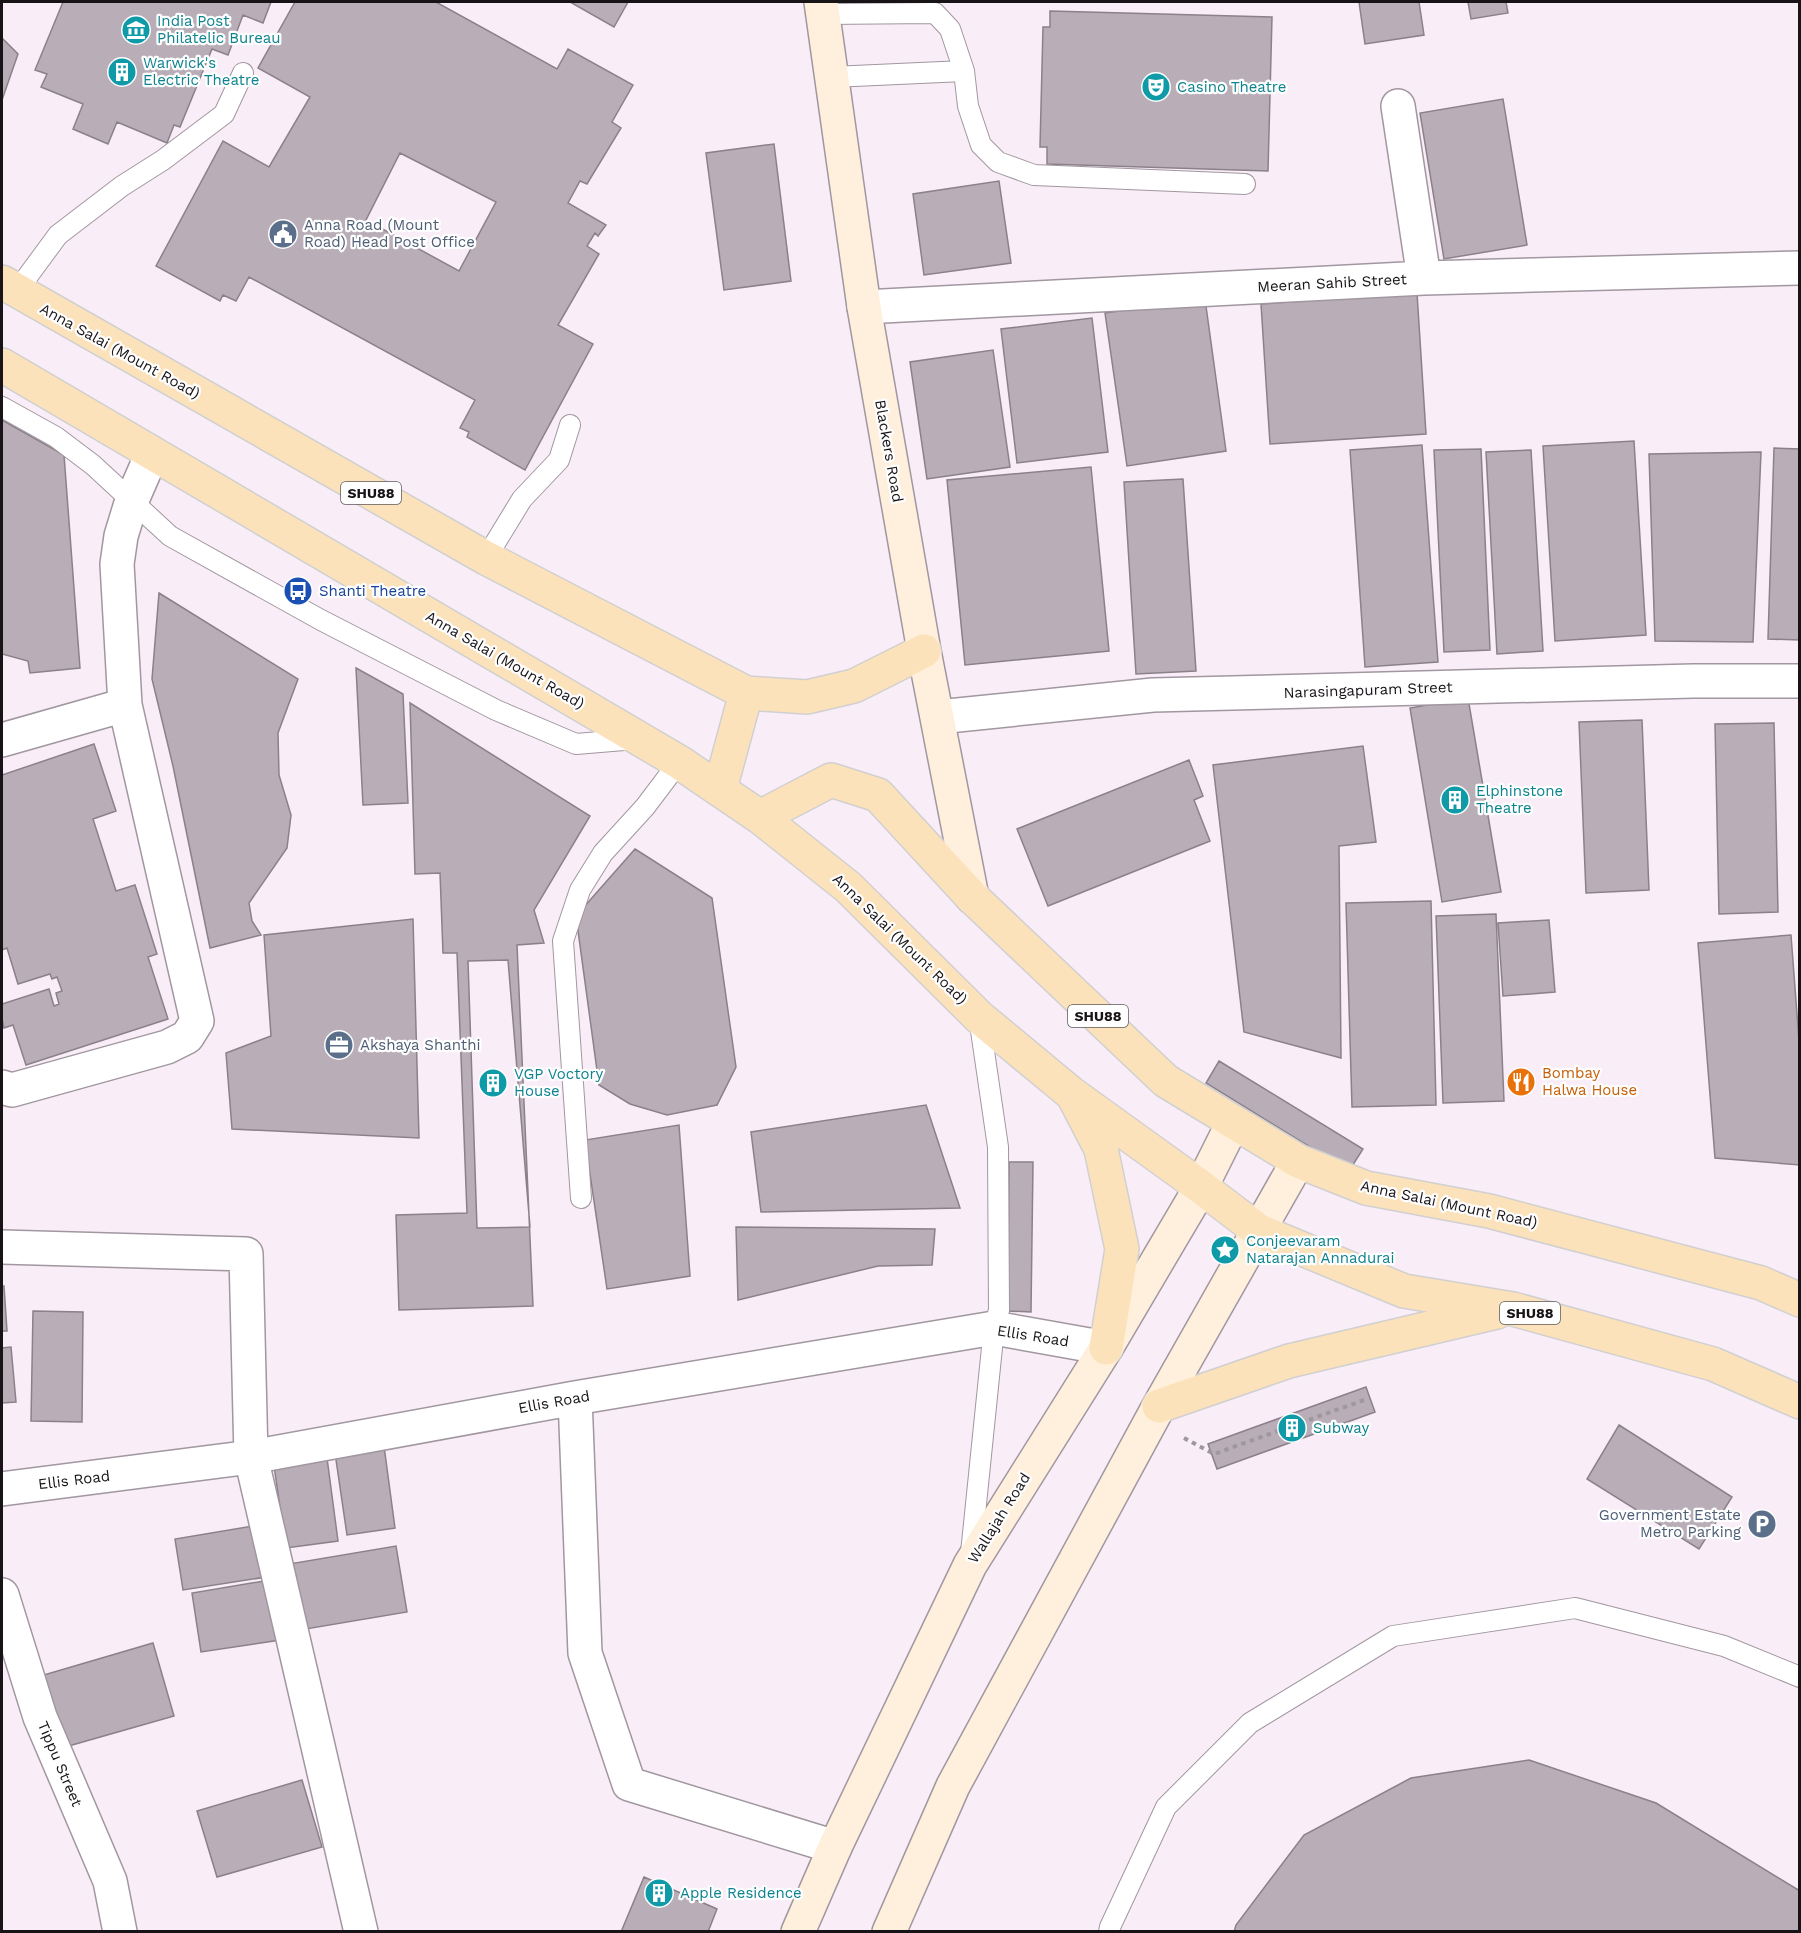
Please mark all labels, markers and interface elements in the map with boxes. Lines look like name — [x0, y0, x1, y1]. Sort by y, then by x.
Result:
place label: India Post Philatelic Bureau — [157, 12, 281, 47]
museum icon: India Post Philatelic Bureau — [120, 14, 152, 46]
place label: Warwick's Electric Theatre — [143, 54, 259, 89]
building icon: Warwick's Electric Theatre — [106, 56, 138, 88]
theatre icon: Casino Theatre — [1140, 71, 1172, 103]
place label: Casino Theatre — [1177, 78, 1286, 96]
place label: Anna Road (Mount Road) Head Post Office — [304, 216, 475, 251]
public building icon: Anna Road (Mount Road) Head Post Office — [267, 218, 299, 250]
street label: Meeran Sahib Street — [1257, 270, 1408, 296]
street label: Anna Salai (Mount Road) — [37, 299, 203, 403]
street label: Blackers Road — [871, 398, 907, 504]
road number: SHU88 — [341, 482, 401, 504]
bus stop icon: Shanti Theatre — [282, 575, 314, 607]
place label: Shanti Theatre — [319, 582, 426, 600]
street label: Anna Salai (Mount Road) — [422, 607, 588, 713]
street label: Narasingapuram Street — [1283, 678, 1454, 702]
place label: Elphinstone Theatre — [1476, 782, 1563, 817]
building icon: Elphinstone Theatre — [1439, 784, 1471, 816]
street label: Anna Salai (Mount Road) — [829, 870, 971, 1008]
road number: SHU88 — [1068, 1005, 1128, 1027]
office icon: Akshaya Shanthi — [323, 1029, 355, 1061]
place label: Akshaya Shanthi — [360, 1036, 480, 1054]
place label: Bombay Halwa House — [1542, 1064, 1637, 1099]
place label: VGP Voctory House — [514, 1065, 604, 1100]
restaurant icon: Bombay Halwa House — [1505, 1066, 1537, 1098]
building icon: VGP Voctory House — [477, 1067, 509, 1099]
street label: Anna Salai (Mount Road) — [1359, 1176, 1539, 1232]
place label: Conjeevaram Natarajan Annadurai — [1246, 1232, 1395, 1267]
place icon: Conjeevaram Natarajan Annadurai — [1209, 1234, 1241, 1266]
road number: SHU88 — [1500, 1302, 1560, 1324]
street label: Ellis Road — [996, 1321, 1070, 1351]
street label: Ellis Road — [517, 1387, 591, 1417]
building icon: Subway — [1276, 1412, 1308, 1444]
place label: Subway — [1313, 1419, 1369, 1437]
street label: Ellis Road — [37, 1467, 111, 1493]
street label: Wallajah Road — [964, 1469, 1034, 1567]
place label: Government Estate Metro Parking — [1599, 1506, 1741, 1541]
parking icon: Government Estate Metro Parking — [1746, 1508, 1778, 1540]
street label: Tippu Street — [34, 1719, 86, 1810]
building icon: Apple Residence — [643, 1877, 675, 1909]
place label: Apple Residence — [680, 1884, 802, 1902]

